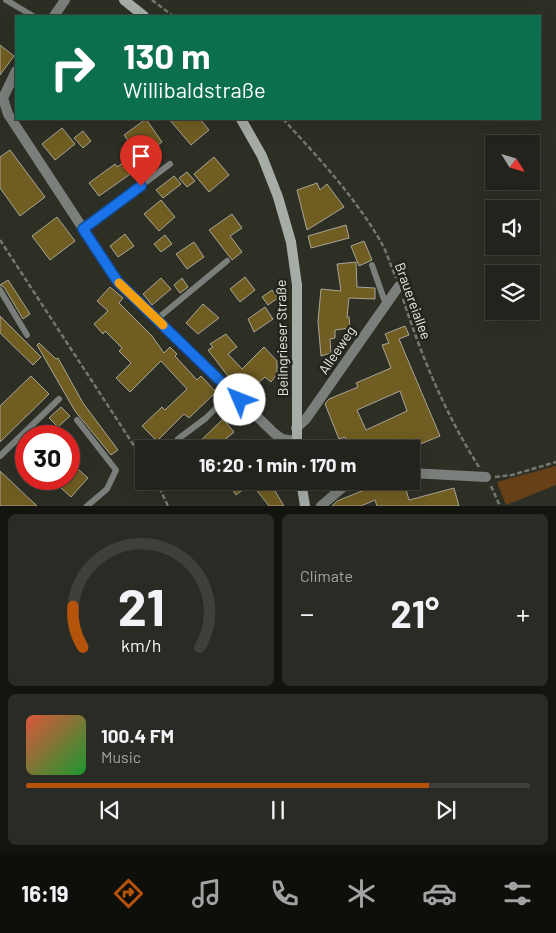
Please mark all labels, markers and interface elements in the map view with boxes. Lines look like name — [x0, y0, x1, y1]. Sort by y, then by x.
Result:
text: 130 m — [123, 34, 210, 76]
icon: right — [40, 35, 105, 100]
text: Willibaldstraße — [123, 76, 266, 102]
pin — [120, 135, 162, 186]
north arrow — [485, 135, 540, 190]
map controls — [485, 135, 540, 320]
icon: arrive — [127, 142, 155, 170]
button: sound — [485, 200, 540, 255]
street label: Brauereiallee — [392, 260, 435, 342]
button: layers — [485, 265, 540, 320]
street label: Beilngrieser Straße — [272, 279, 291, 397]
street label: Alleeweg — [314, 322, 359, 377]
position arrow — [213, 373, 265, 425]
speed limit sign: 30 — [15, 425, 80, 490]
text: 16:20 · 1 min · 170 m — [199, 453, 356, 476]
text: Climate — [300, 566, 353, 585]
text: 21 — [117, 574, 165, 636]
text: 21° — [391, 590, 439, 636]
text: − — [300, 596, 314, 630]
text: + — [516, 596, 530, 630]
text: km/h — [121, 634, 161, 656]
text: 100.4 FM — [101, 724, 174, 747]
text: Music — [101, 747, 141, 766]
icon: previous — [96, 796, 124, 824]
icon: pause — [264, 796, 292, 824]
icon: next — [432, 796, 460, 824]
icon: directions — [111, 876, 146, 911]
icon: music — [189, 876, 224, 911]
icon: phone — [267, 876, 302, 911]
icon: climate — [344, 876, 379, 911]
icon: car — [422, 876, 457, 911]
icon: filters — [500, 876, 535, 911]
text: 16:19 — [21, 880, 68, 906]

